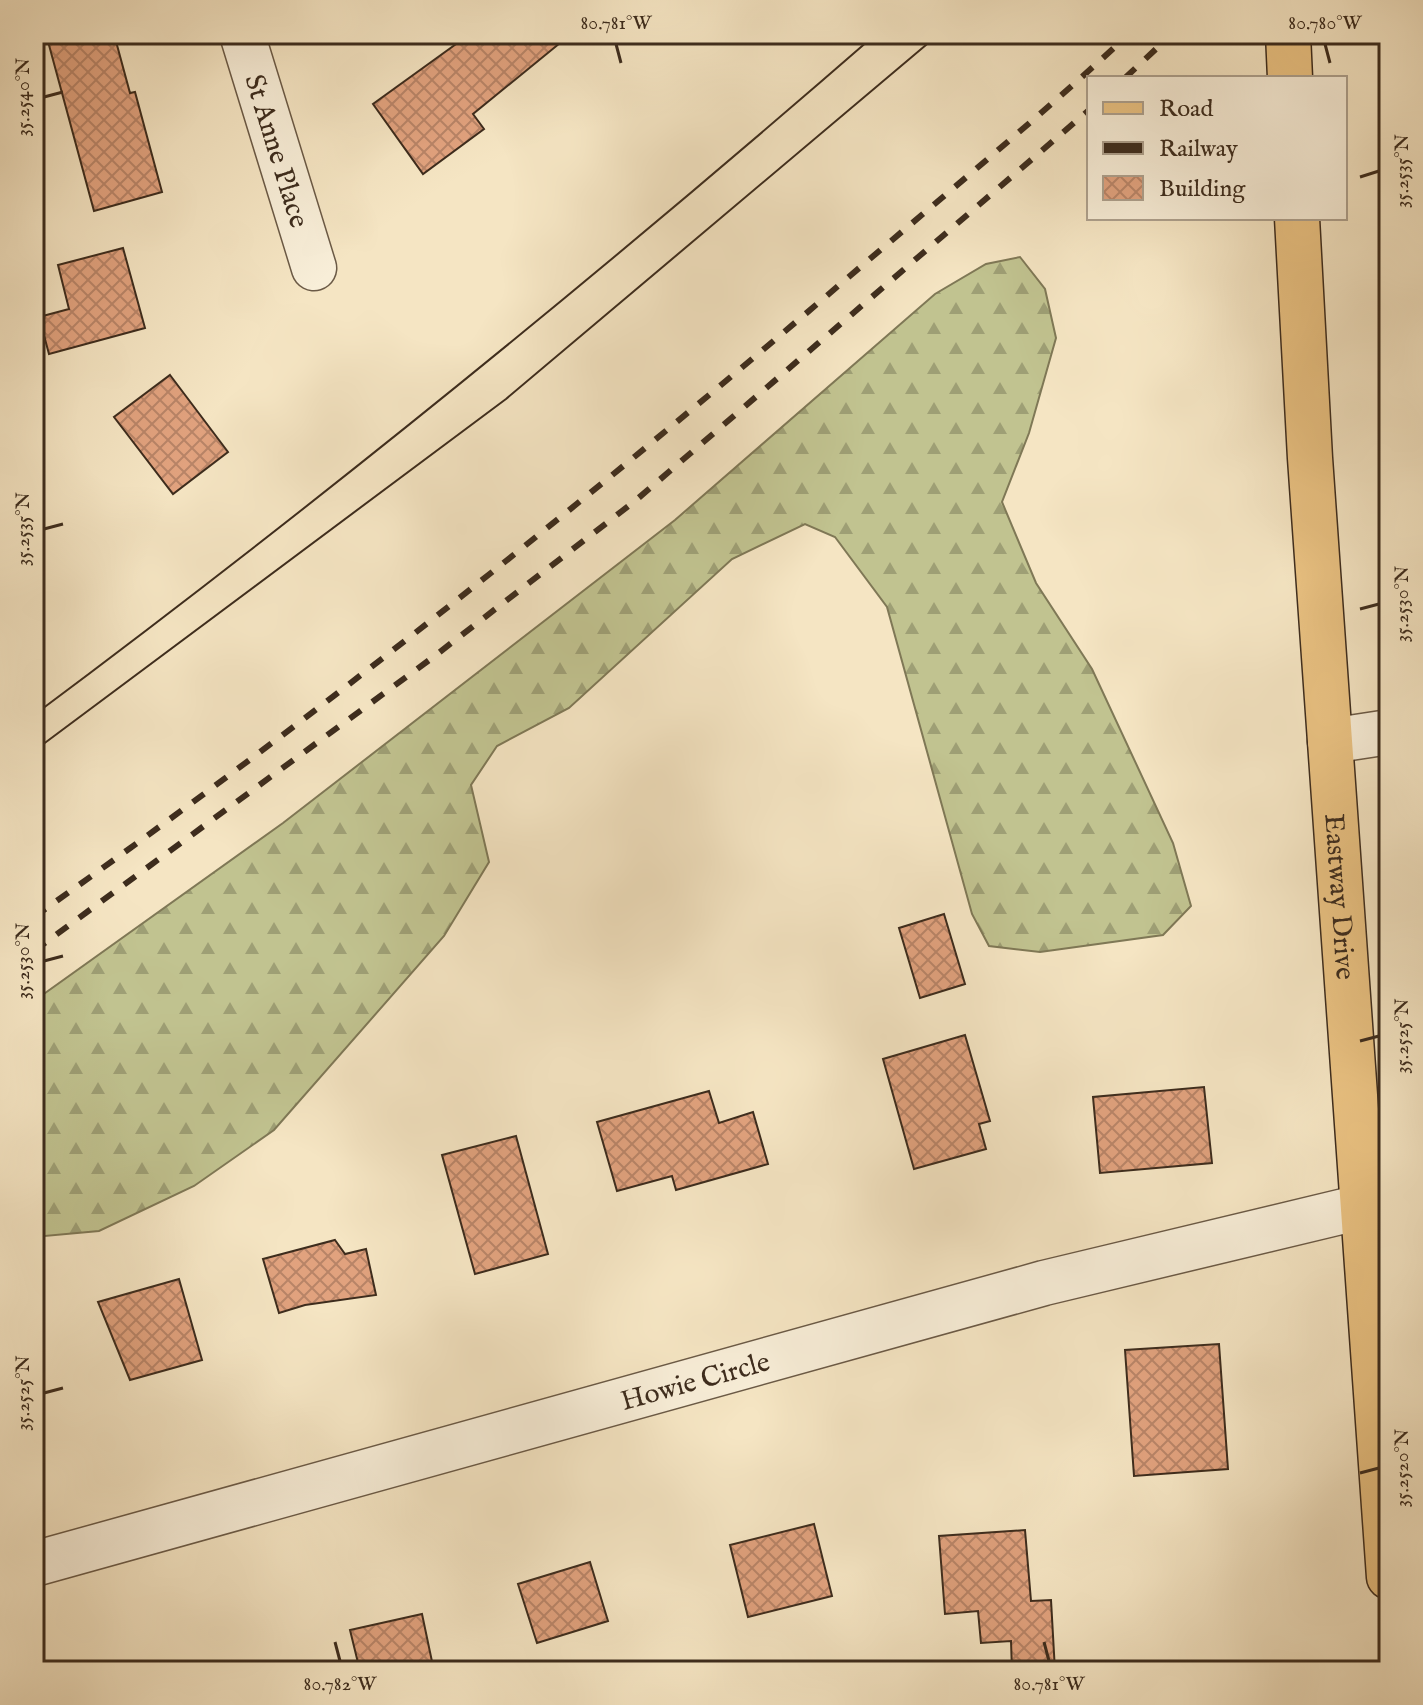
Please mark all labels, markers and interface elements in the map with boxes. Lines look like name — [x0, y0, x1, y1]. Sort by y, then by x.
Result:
text: 80.781°W — [581, 11, 652, 36]
text: 80.780°W — [1288, 11, 1363, 36]
text: 35.2540°N — [11, 58, 36, 136]
street label: St Anne Place — [235, 70, 316, 232]
legend — [1087, 76, 1347, 220]
text: Road — [1159, 94, 1213, 125]
text: Railway — [1159, 134, 1238, 165]
text: 35.2535°N — [1390, 134, 1415, 208]
text: Building — [1159, 174, 1246, 205]
text: 35.2535°N — [11, 492, 36, 566]
text: 35.2530°N — [1390, 566, 1415, 642]
street label: Eastway Drive — [1315, 813, 1362, 981]
text: 35.2530°N — [11, 923, 36, 999]
text: 35.2525°N — [1390, 998, 1415, 1074]
street label: Howie Circle — [617, 1345, 774, 1420]
text: 35.2525°N — [11, 1355, 36, 1431]
text: 35.2520°N — [1390, 1429, 1415, 1507]
text: 80.782°W — [304, 1672, 377, 1697]
text: 80.781°W — [1014, 1672, 1085, 1697]

